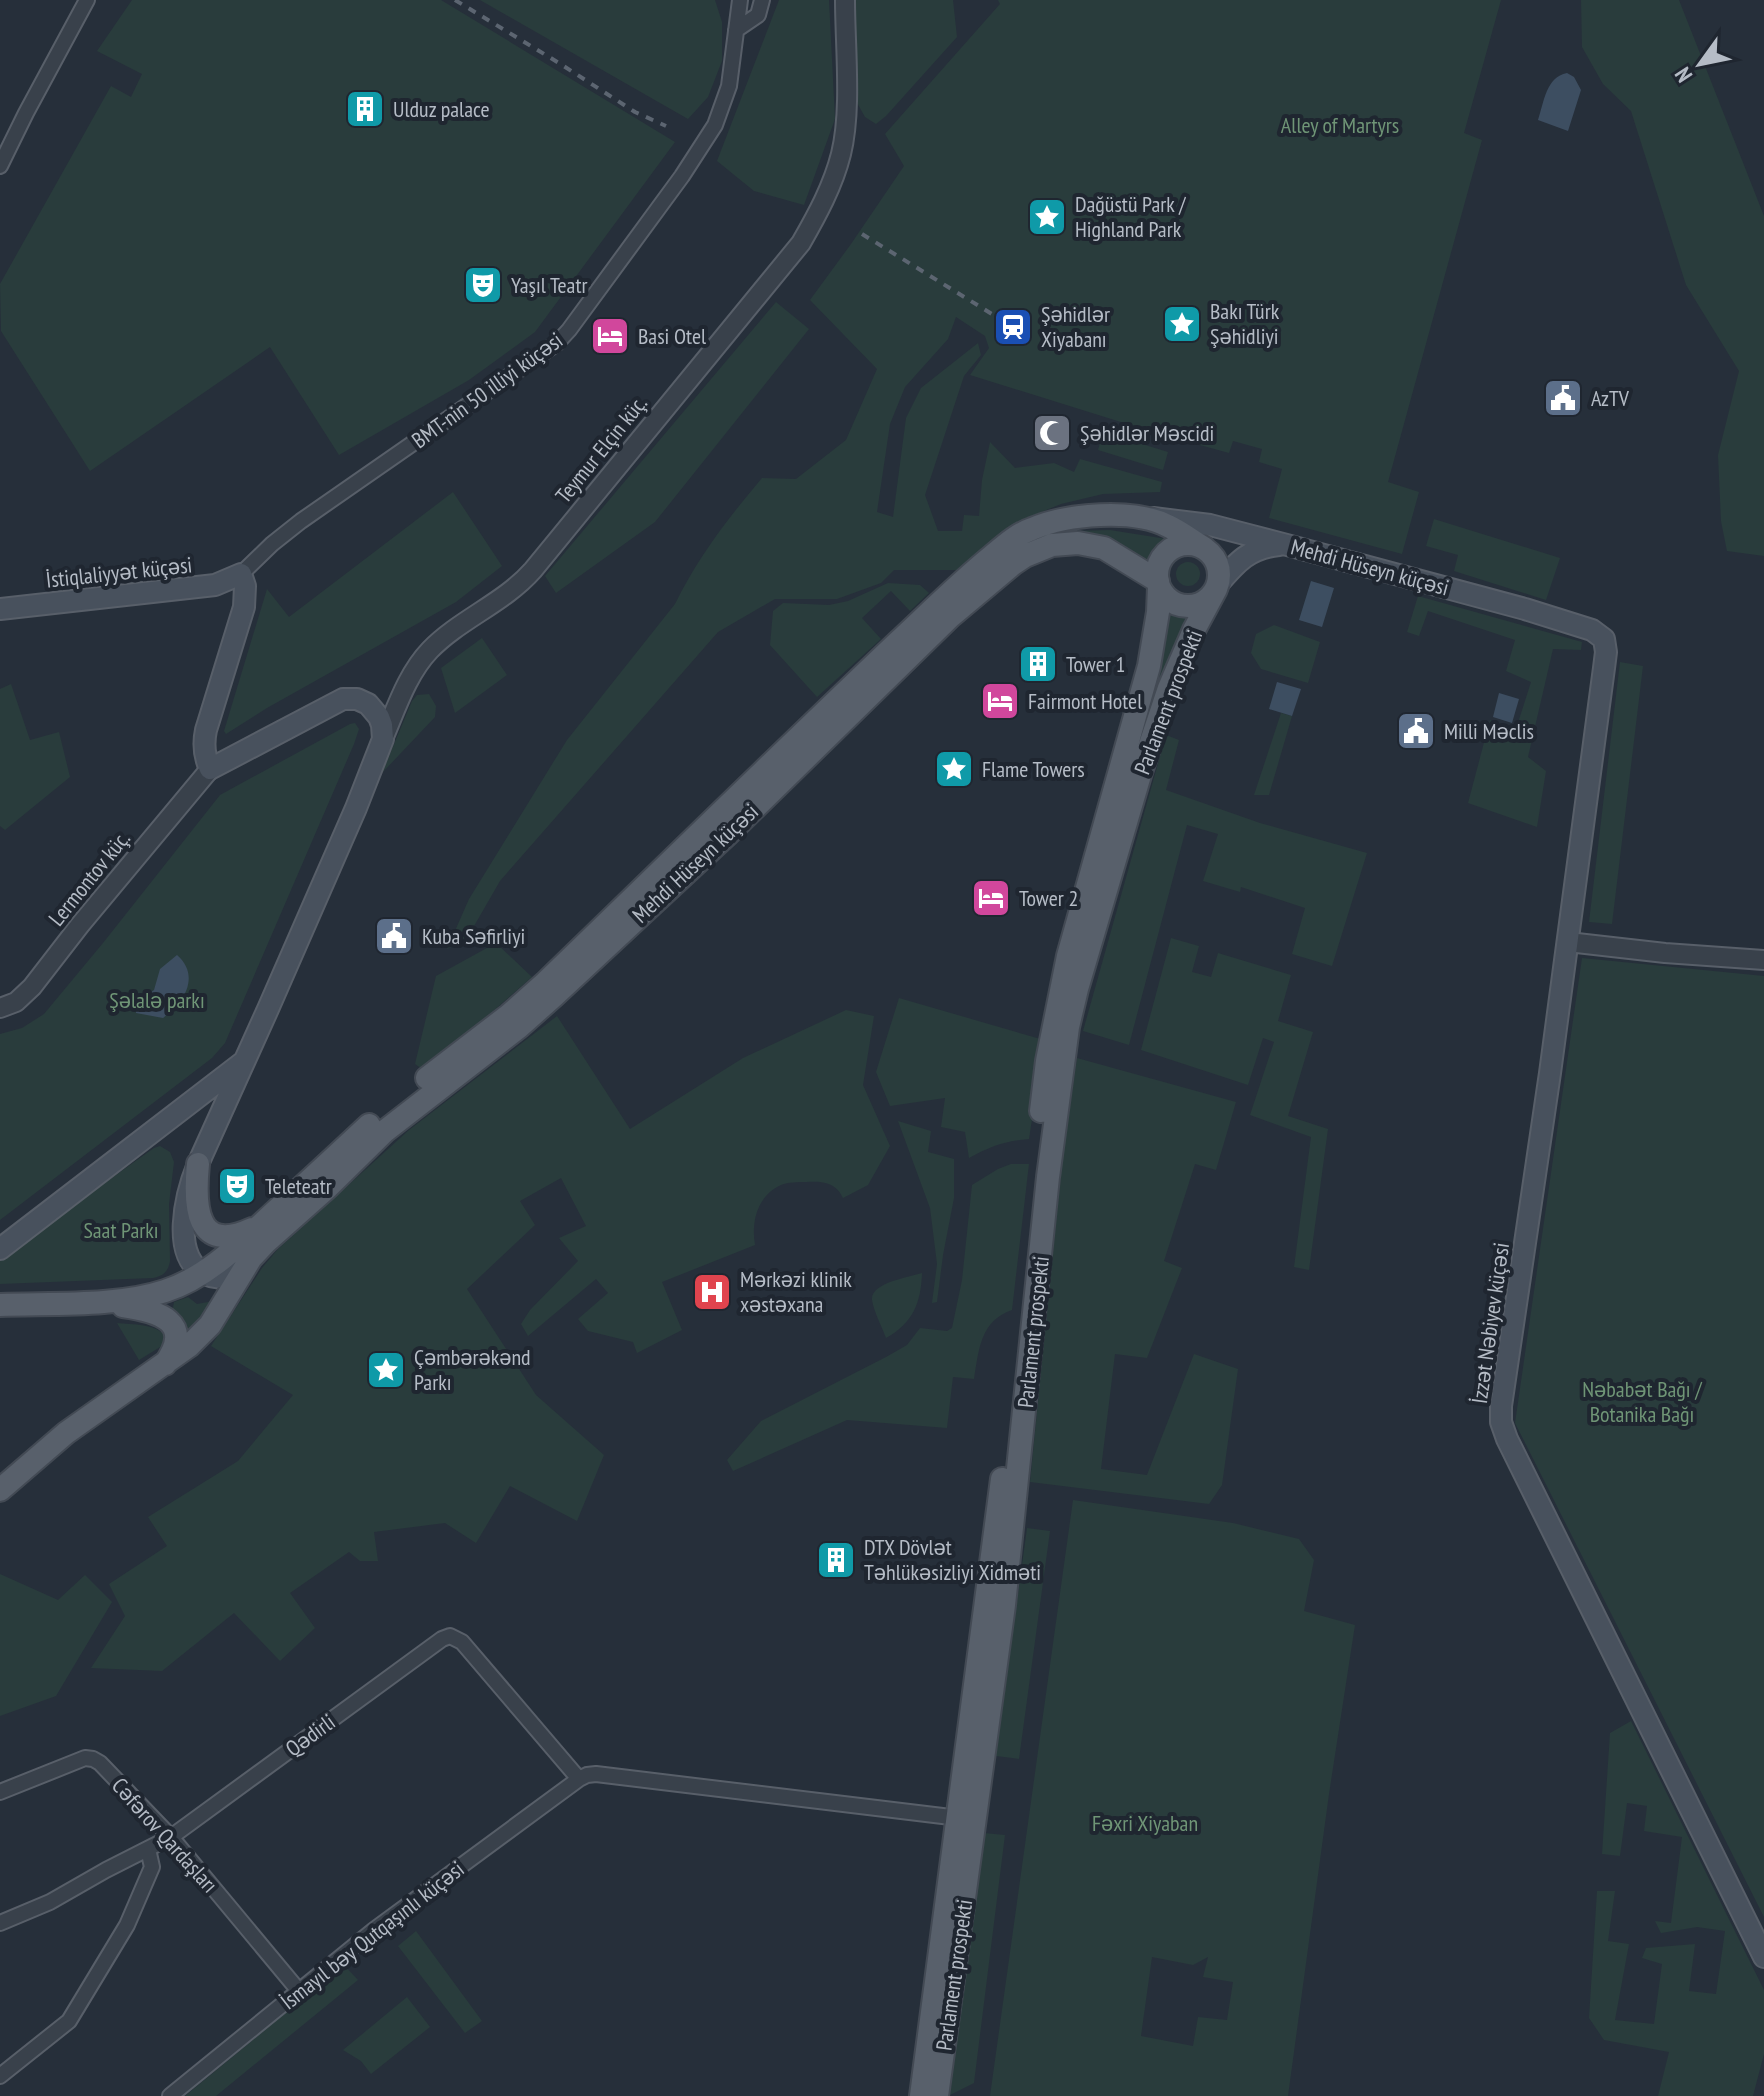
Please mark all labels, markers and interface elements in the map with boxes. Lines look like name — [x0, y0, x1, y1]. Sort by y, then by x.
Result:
north arrow — [1660, 24, 1740, 104]
text: N — [1668, 62, 1698, 88]
building icon: Ulduz palace — [344, 88, 386, 130]
place label: Ulduz palace — [393, 95, 490, 123]
park label: Alley of Martyrs — [1281, 111, 1399, 139]
place label: Dağüstü Park / Highland Park — [1075, 190, 1187, 243]
place icon: Dağüstü Park / Highland Park — [1026, 196, 1068, 238]
theatre icon: Yaşıl Teatr — [462, 264, 504, 306]
place label: Yaşıl Teatr — [511, 271, 588, 299]
place label: Bakı Türk Şəhidliyi — [1210, 297, 1280, 350]
place label: Şəhidlər Xiyabanı — [1041, 300, 1110, 353]
place icon: Bakı Türk Şəhidliyi — [1161, 303, 1203, 345]
station icon: Şəhidlər Xiyabanı — [992, 306, 1034, 348]
hotel icon: Basi Otel — [589, 315, 631, 357]
place label: Basi Otel — [638, 322, 707, 350]
street label: BMT-nin 50 illiyi küçəsi — [406, 326, 568, 454]
public building icon: AzTV — [1542, 377, 1584, 419]
place label: AzTV — [1591, 384, 1630, 412]
street label: Teymur Elçin küç. — [549, 389, 653, 509]
mosque icon: Şəhidlər Məscidi — [1031, 412, 1073, 454]
place label: Şəhidlər Məscidi — [1080, 419, 1214, 447]
street label: Mehdi Hüseyn küçəsi — [1288, 532, 1452, 602]
street label: İstiqlaliyyət küçəsi — [45, 550, 193, 594]
street label: Parlament prospekti — [1128, 626, 1208, 778]
building icon: Tower 1 — [1017, 643, 1059, 685]
place label: Tower 1 — [1066, 650, 1125, 678]
hotel icon: Fairmont Hotel — [979, 680, 1021, 722]
place label: Fairmont Hotel — [1028, 687, 1143, 715]
public building icon: Milli Məclis — [1395, 710, 1437, 752]
place label: Milli Məclis — [1444, 717, 1534, 745]
place icon: Flame Towers — [933, 748, 975, 790]
place label: Flame Towers — [982, 755, 1085, 783]
street label: Mehdi Hüseyn küçəsi — [626, 797, 764, 929]
street label: Lermontov küç. — [42, 825, 136, 931]
hotel icon: Tower 2 — [970, 877, 1012, 919]
place label: Tower 2 — [1019, 884, 1078, 912]
public building icon: Kuba Səfirliyi — [373, 915, 415, 957]
place label: Kuba Səfirliyi — [422, 922, 525, 950]
park label: Şəlalə parkı — [109, 986, 205, 1014]
theatre icon: Teleteatr — [216, 1165, 258, 1207]
place label: Teleteatr — [265, 1172, 332, 1200]
park label: Saat Parkı — [83, 1216, 159, 1244]
street label: İzzət Nəbiyev küçəsi — [1465, 1241, 1515, 1405]
street label: Parlament prospekti — [1011, 1255, 1055, 1409]
place label: Mərkəzi klinik xəstəxana — [740, 1265, 852, 1318]
hospital icon: Mərkəzi klinik xəstəxana — [691, 1271, 733, 1313]
place label: Çəmbərəkənd Parkı — [414, 1343, 531, 1396]
place icon: Çəmbərəkənd Parkı — [365, 1349, 407, 1391]
park label: Nəbabət Bağı / Botanika Bağı — [1582, 1375, 1703, 1428]
place label: DTX Dövlət Təhlükəsizliyi Xidməti — [864, 1533, 1041, 1586]
building icon: DTX Dövlət Təhlükəsizliyi Xidməti — [815, 1539, 857, 1581]
street label: Qədirli — [280, 1708, 340, 1762]
street label: Cəfərov Qardaşları — [106, 1772, 224, 1898]
park label: Fəxri Xiyaban — [1092, 1809, 1198, 1837]
street label: İsmayıl bəy Qutqaşınlı küçəsi — [275, 1855, 469, 2015]
street label: Parlament prospekti — [930, 1898, 978, 2052]

